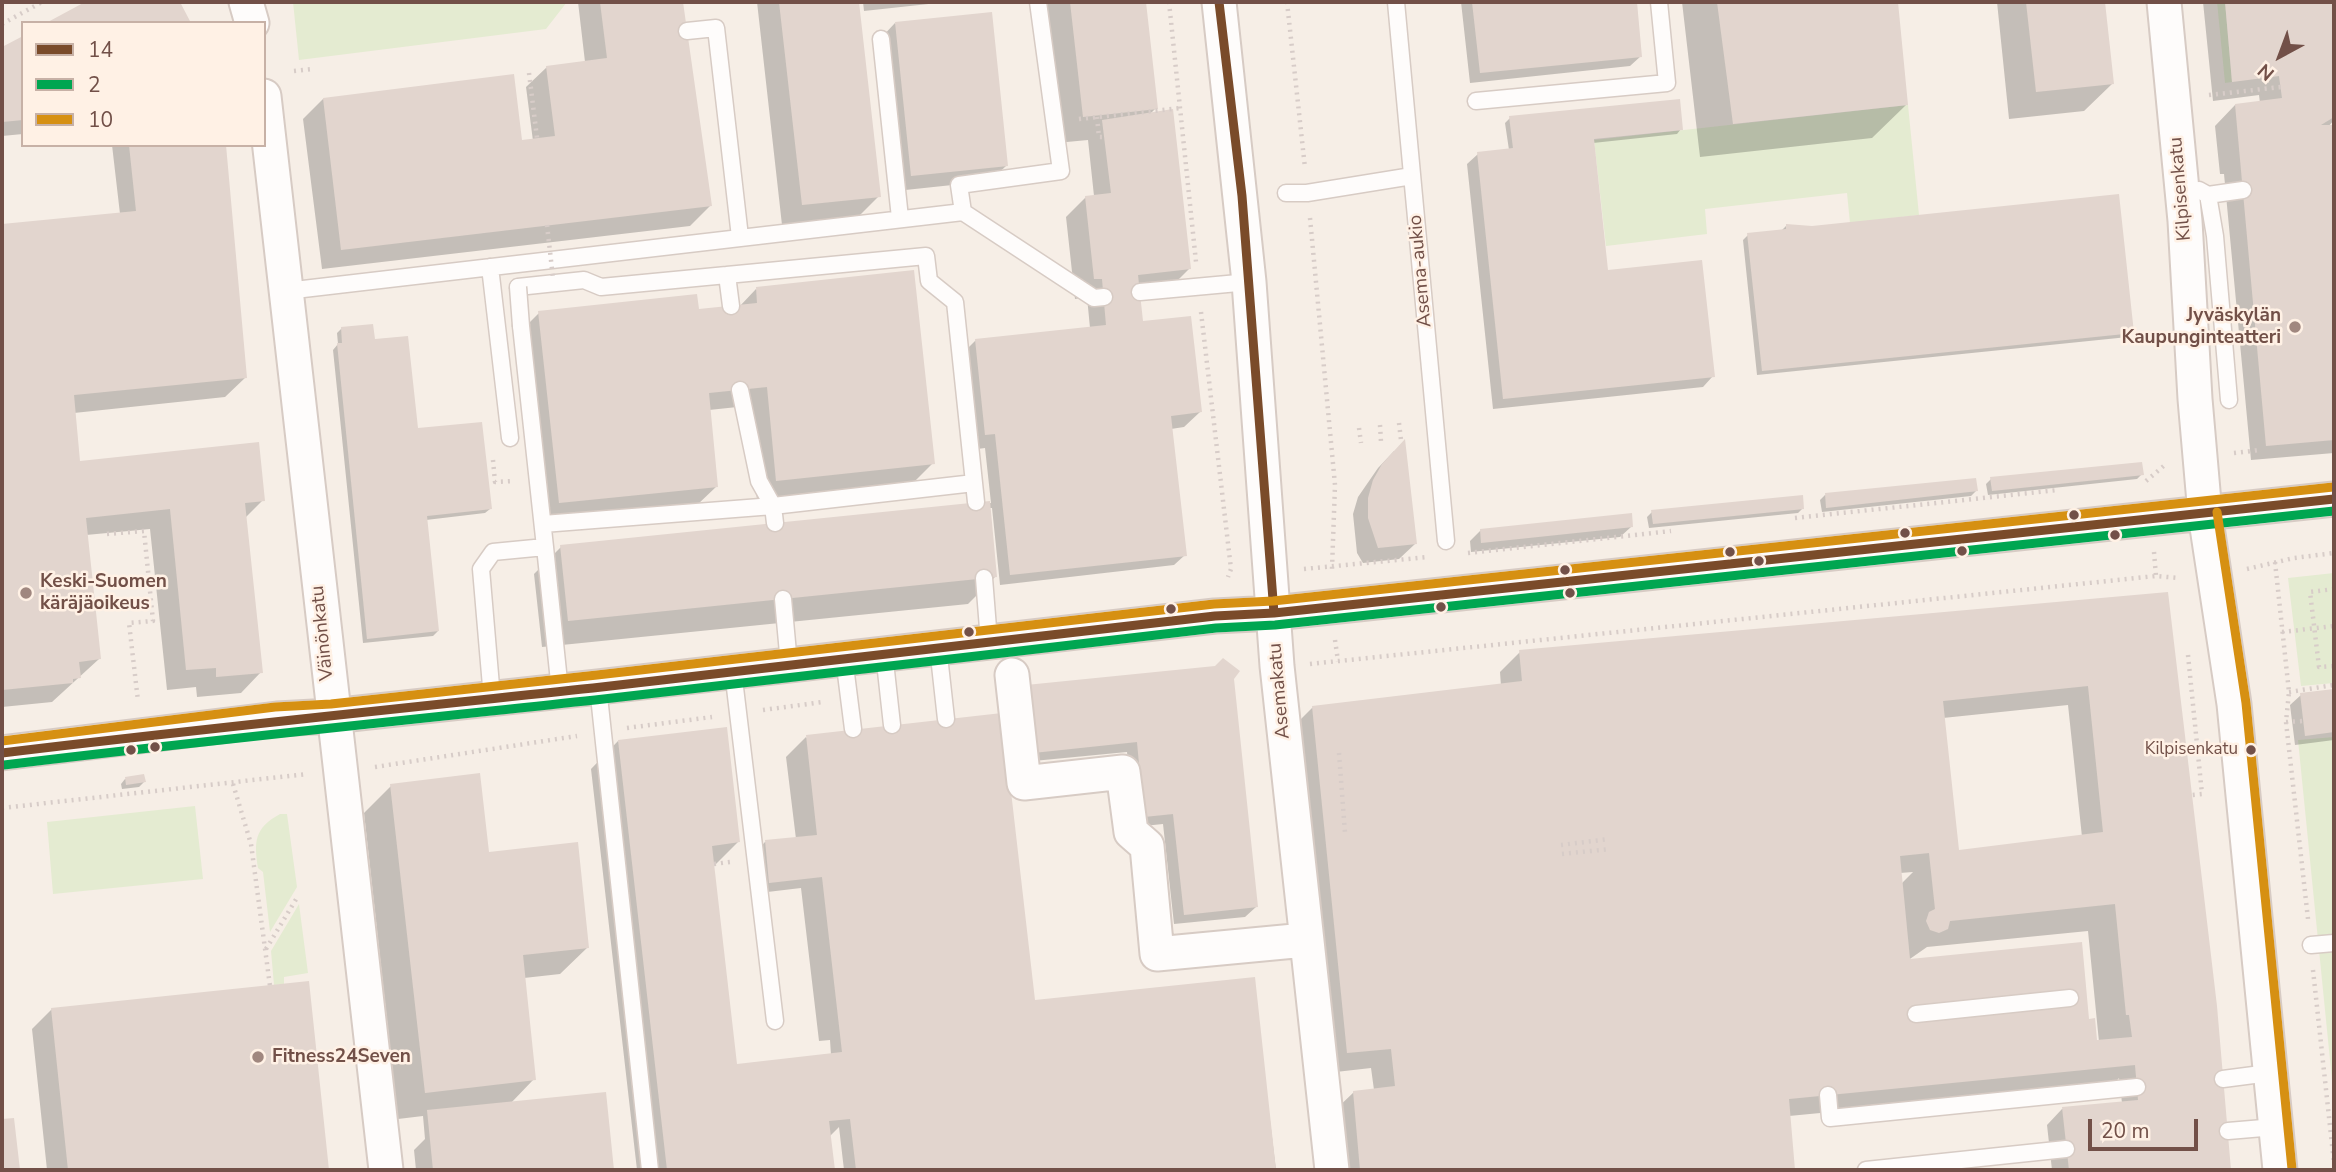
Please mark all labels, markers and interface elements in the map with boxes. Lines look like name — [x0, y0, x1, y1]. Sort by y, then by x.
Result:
legend — [21, 21, 266, 147]
north arrow — [2245, 21, 2315, 91]
text: 14 — [88, 36, 113, 64]
text: N — [2252, 57, 2280, 86]
text: 2 — [88, 71, 101, 99]
text: 10 — [88, 106, 113, 134]
street label: Kilpisenkatu — [2165, 136, 2197, 242]
street label: Asema-aukio — [1405, 214, 1437, 328]
place label: Jyväskylän Kaupunginteatteri — [2122, 305, 2281, 349]
marker: Jyväskylän Kaupunginteatteri — [2287, 319, 2303, 335]
unlabelled marker — [2067, 508, 2081, 522]
unlabelled marker — [1898, 526, 1912, 540]
unlabelled marker — [2108, 528, 2122, 542]
unlabelled marker — [1955, 544, 1969, 558]
unlabelled marker — [1723, 545, 1737, 559]
unlabelled marker — [1752, 554, 1766, 568]
unlabelled marker — [1558, 563, 1572, 577]
place label: Keski-Suomen käräjäoikeus — [40, 571, 167, 615]
street label: Väinönkatu — [307, 584, 339, 682]
marker: Keski-Suomen käräjäoikeus — [18, 585, 34, 601]
unlabelled marker — [1563, 586, 1577, 600]
unlabelled marker — [1434, 600, 1448, 614]
unlabelled marker — [1164, 602, 1178, 616]
unlabelled marker — [962, 625, 976, 639]
street label: Asemakatu — [1264, 642, 1296, 740]
unlabelled marker — [148, 740, 162, 754]
place label: Kilpisenkatu — [2145, 740, 2238, 760]
unlabelled marker — [124, 743, 138, 757]
marker: Kilpisenkatu — [2244, 743, 2258, 757]
place label: Fitness24Seven — [272, 1046, 411, 1068]
marker: Fitness24Seven — [250, 1049, 266, 1065]
scale bar — [2091, 1106, 2201, 1150]
text: 20 m — [2101, 1117, 2150, 1145]

